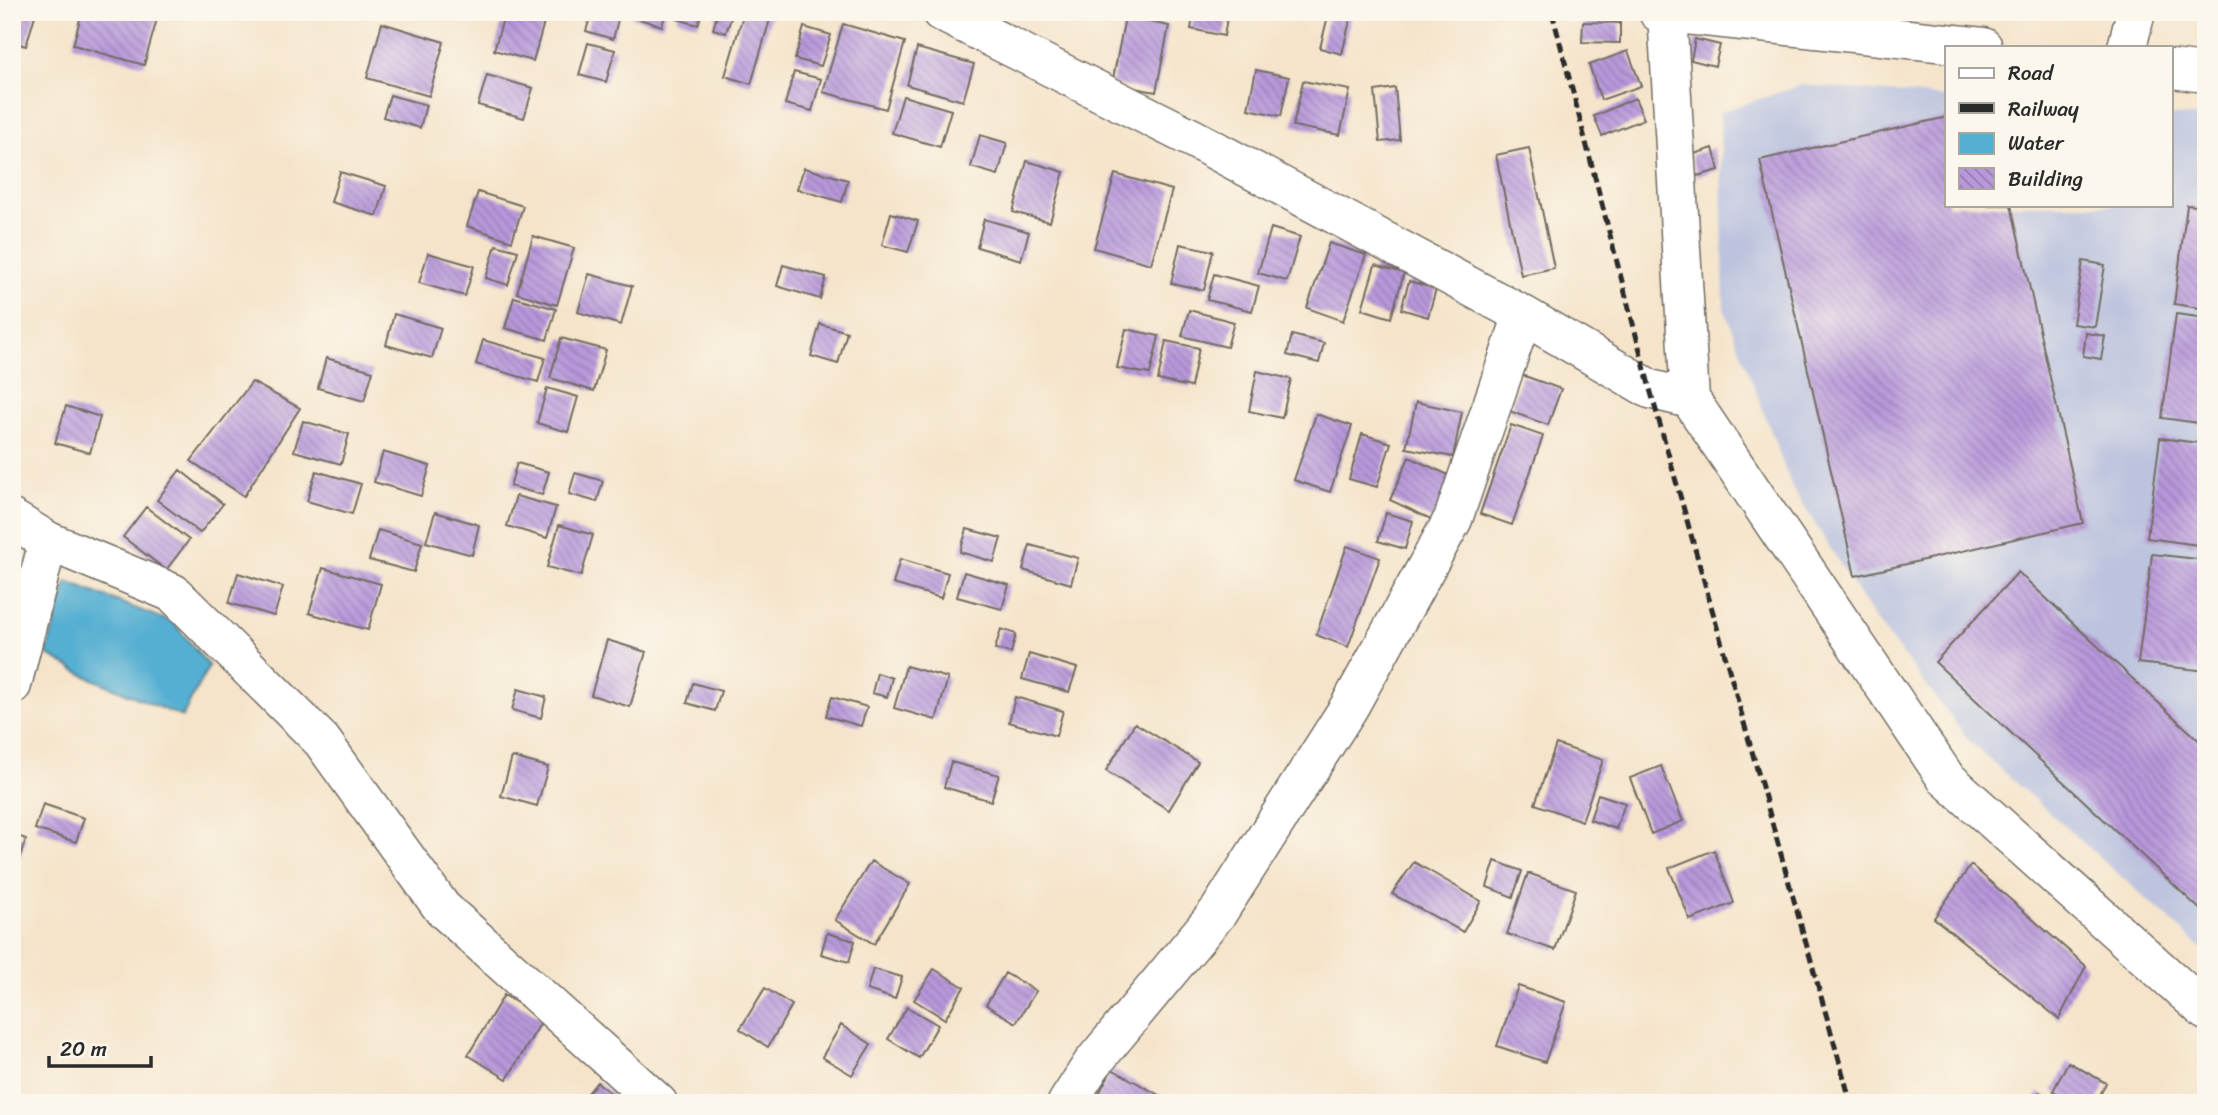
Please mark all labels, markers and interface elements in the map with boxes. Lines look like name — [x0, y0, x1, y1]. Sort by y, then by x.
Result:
legend — [1945, 46, 2172, 206]
text: Road — [2008, 54, 2055, 92]
text: Railway — [2008, 90, 2079, 128]
text: Water — [2008, 124, 2065, 162]
text: Building — [2008, 160, 2084, 198]
scale bar — [49, 1024, 150, 1068]
text: 20 m — [60, 1030, 107, 1068]

